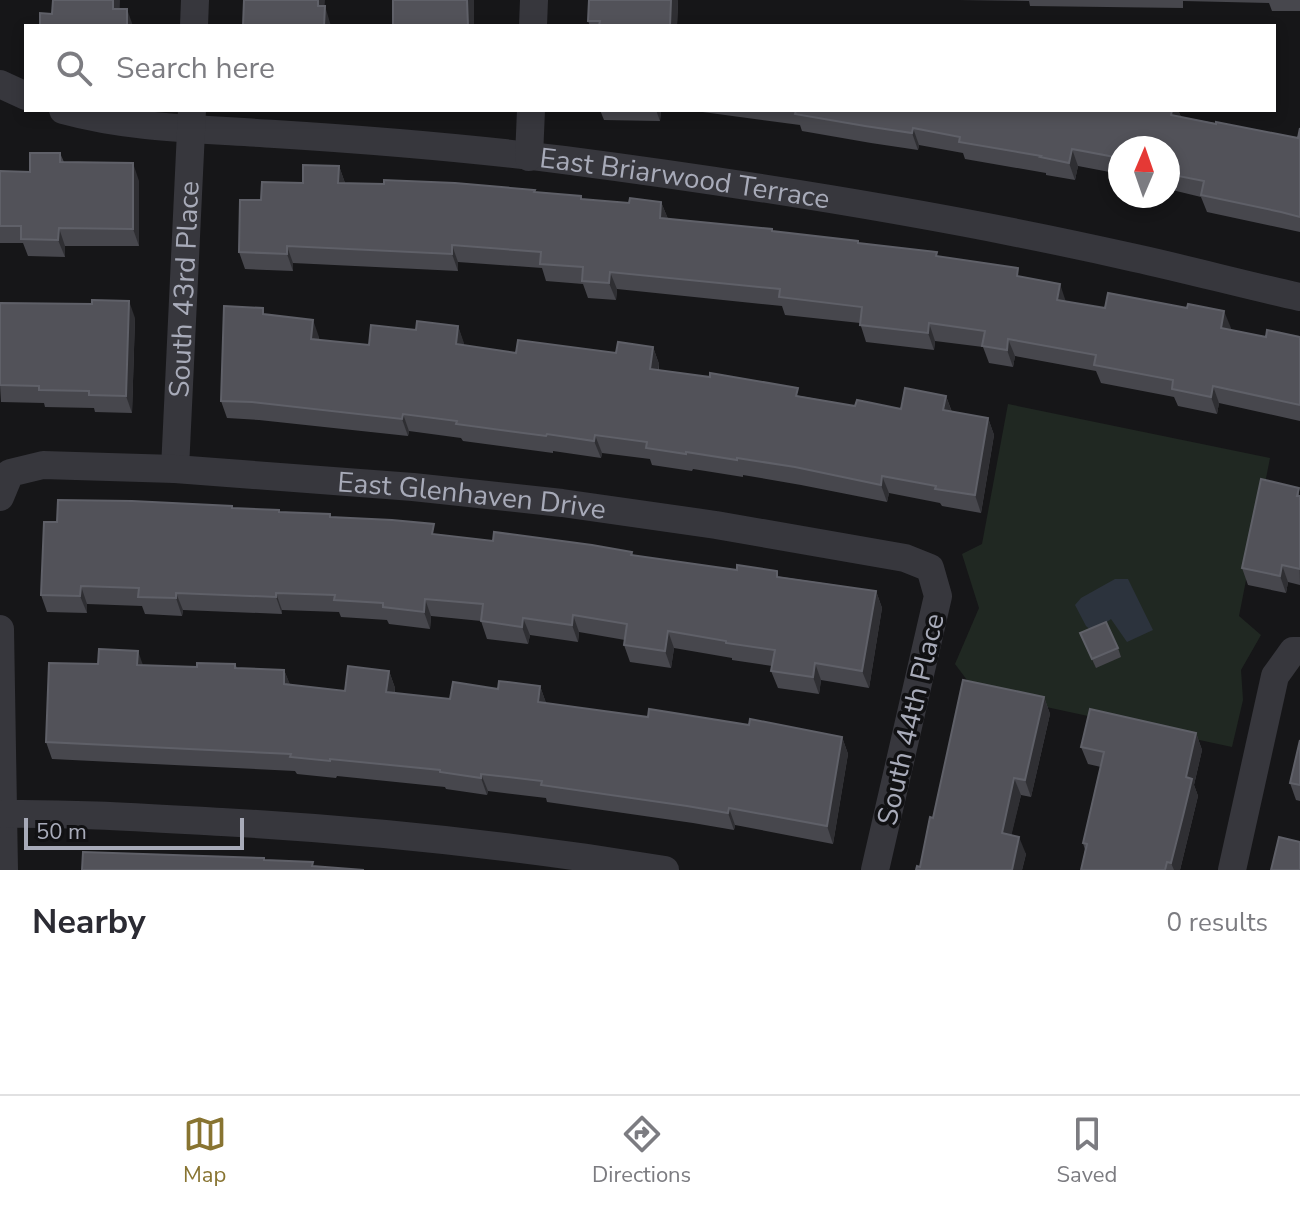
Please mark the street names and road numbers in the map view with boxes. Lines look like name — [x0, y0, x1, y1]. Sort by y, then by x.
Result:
street label: East Briarwood Terrace — [538, 139, 832, 219]
street label: South 43rd Place — [160, 180, 209, 398]
street label: East Glenhaven Drive — [336, 463, 608, 529]
street label: South 44th Place — [868, 610, 954, 829]

